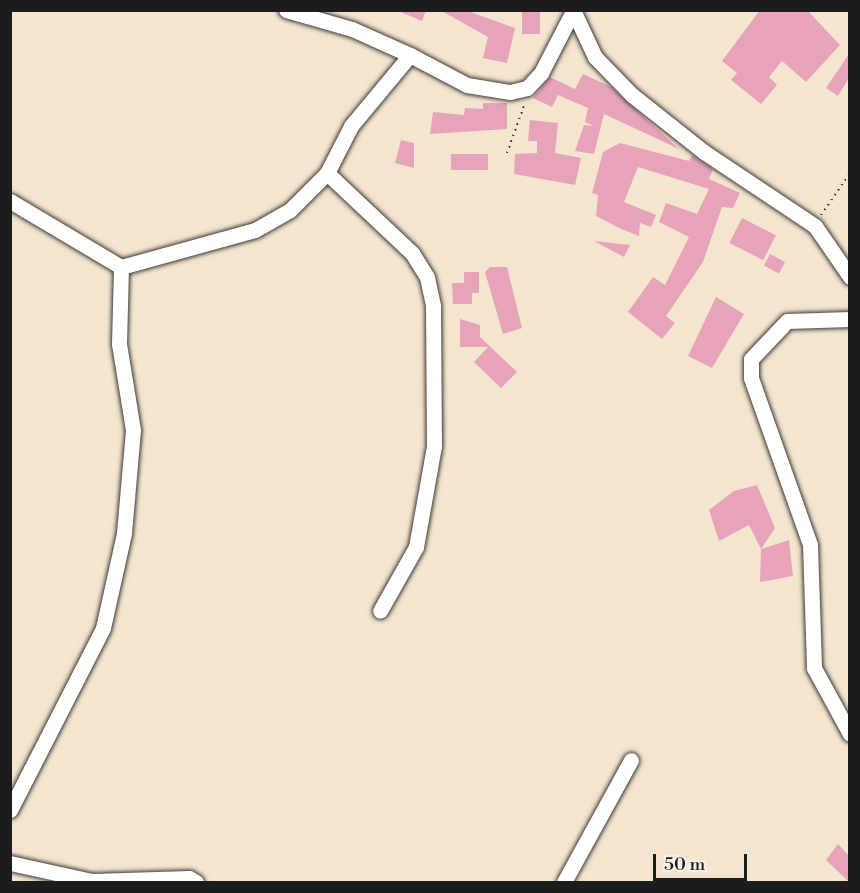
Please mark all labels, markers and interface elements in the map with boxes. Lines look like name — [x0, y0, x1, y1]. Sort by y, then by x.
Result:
scale bar — [656, 842, 750, 880]
text: 50 m — [664, 853, 705, 876]

